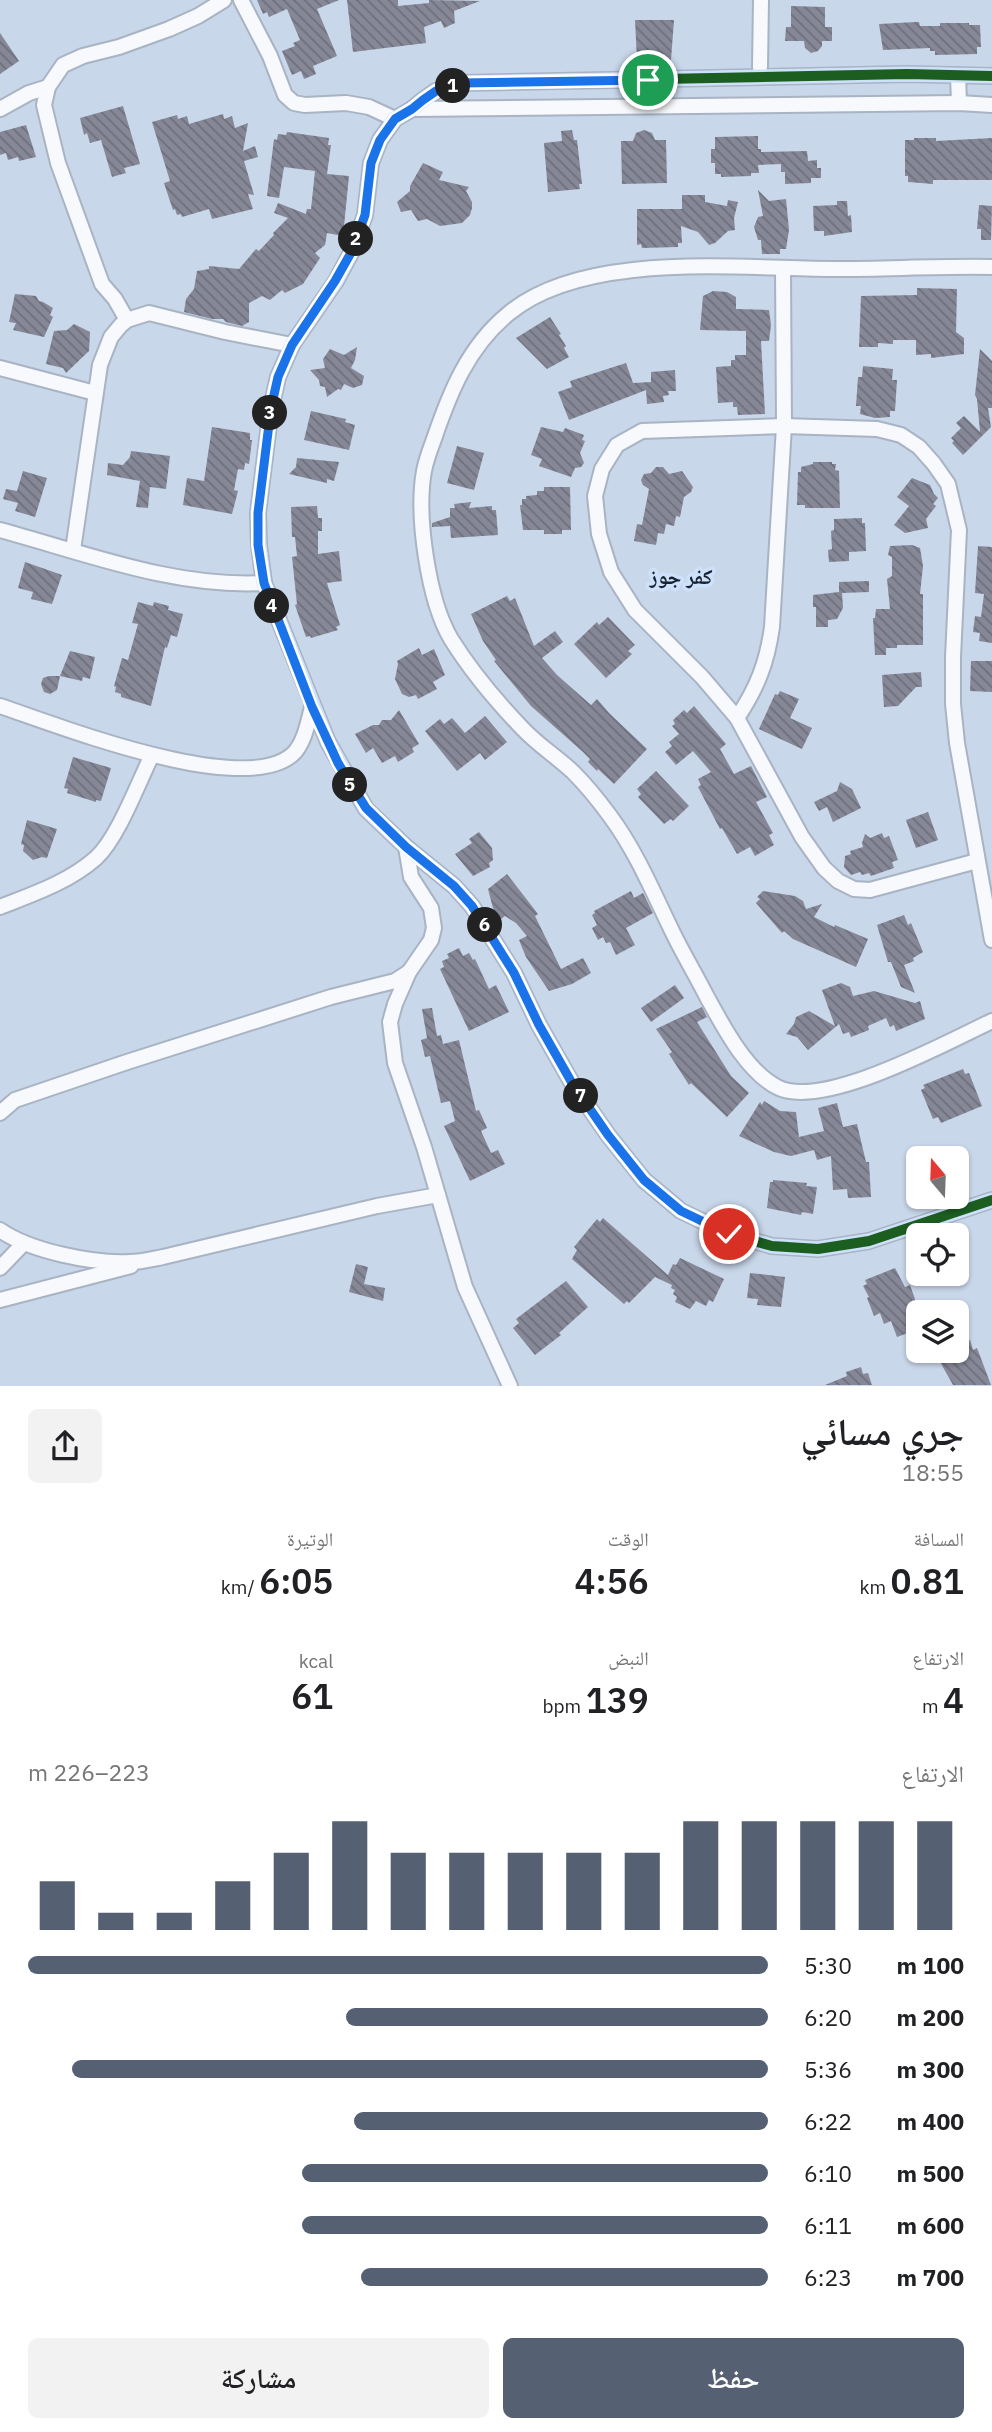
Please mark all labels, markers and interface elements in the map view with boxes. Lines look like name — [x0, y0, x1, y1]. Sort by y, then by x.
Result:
pin — [618, 50, 678, 110]
icon: arrive — [629, 61, 667, 99]
pin: 1 — [435, 68, 470, 104]
text: 1 — [447, 73, 458, 97]
pin: 2 — [338, 222, 374, 256]
text: 2 — [350, 226, 361, 250]
pin: 3 — [252, 396, 288, 430]
text: 3 — [264, 400, 275, 424]
district label: كفر جوز — [649, 562, 713, 590]
pin: 4 — [254, 588, 290, 624]
text: 4 — [266, 593, 277, 617]
pin: 5 — [332, 768, 368, 802]
text: 5 — [344, 772, 355, 796]
pin: 6 — [468, 908, 503, 942]
text: 6 — [479, 912, 490, 936]
pin: 7 — [564, 1078, 598, 1114]
text: 7 — [575, 1083, 586, 1107]
north arrow — [906, 1146, 970, 1209]
map controls — [906, 1146, 969, 1363]
pin — [699, 1204, 759, 1264]
icon: check — [710, 1215, 748, 1253]
button: locate — [906, 1223, 969, 1286]
button: layers — [906, 1300, 969, 1363]
text: جري مسائي — [801, 1406, 964, 1455]
button: share — [28, 1409, 102, 1483]
text: 18:55 — [902, 1457, 964, 1487]
text: الوتيرة — [287, 1527, 333, 1551]
text: الوقت — [608, 1527, 649, 1551]
text: المسافة — [914, 1527, 964, 1551]
text: 6:05 — [259, 1558, 333, 1604]
text: 4:56 — [575, 1558, 649, 1604]
text: 0.81 — [891, 1558, 964, 1604]
text: /km — [221, 1575, 259, 1599]
text: km — [859, 1575, 891, 1599]
text: النبض — [608, 1646, 649, 1670]
text: الارتفاع — [912, 1646, 964, 1670]
text: kcal — [299, 1649, 333, 1673]
text: 61 — [291, 1673, 333, 1719]
text: 139 — [586, 1677, 649, 1723]
text: 4 — [943, 1677, 964, 1723]
text: bpm — [543, 1694, 586, 1718]
text: m — [922, 1694, 943, 1718]
text: 223–226 m — [28, 1757, 150, 1787]
text: الارتفاع — [901, 1758, 964, 1788]
text: 5:30 — [804, 1950, 852, 1980]
text: 100 m — [897, 1950, 964, 1980]
text: 6:20 — [804, 2002, 852, 2032]
text: 200 m — [897, 2002, 964, 2032]
text: 5:36 — [804, 2054, 852, 2084]
text: 300 m — [897, 2054, 964, 2084]
text: 6:22 — [804, 2106, 852, 2136]
text: 400 m — [897, 2106, 964, 2136]
text: 6:10 — [804, 2158, 852, 2188]
text: 500 m — [897, 2158, 964, 2188]
text: 6:11 — [804, 2210, 852, 2240]
text: 600 m — [897, 2210, 964, 2240]
text: 6:23 — [804, 2262, 852, 2292]
text: 700 m — [897, 2262, 964, 2292]
button: مشاركة — [28, 2338, 489, 2418]
button: حفظ — [503, 2338, 964, 2418]

